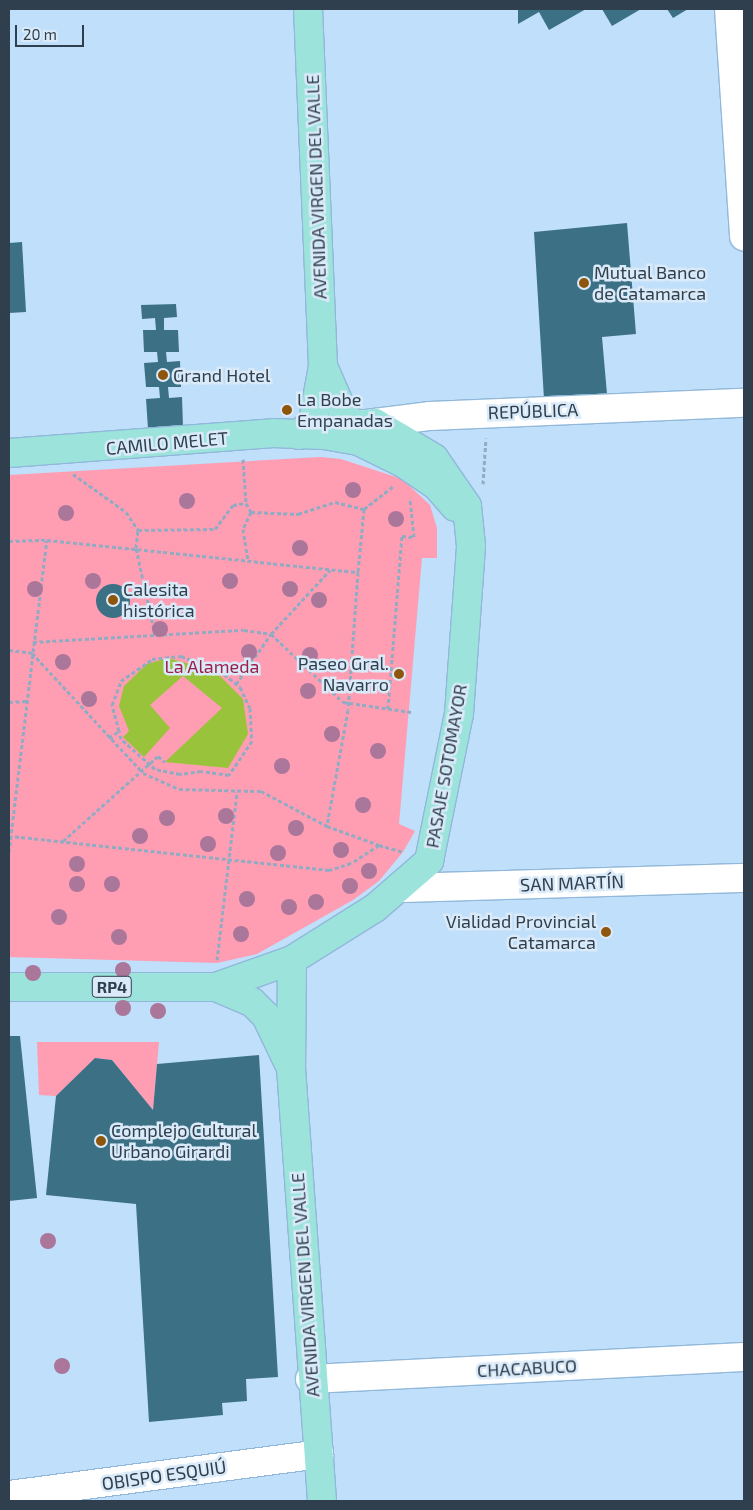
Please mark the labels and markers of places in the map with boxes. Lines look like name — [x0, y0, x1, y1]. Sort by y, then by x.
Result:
place label: Mutual Banco de Catamarca — [594, 262, 707, 304]
marker: Mutual Banco de Catamarca — [578, 277, 590, 289]
place label: Grand Hotel — [173, 364, 270, 386]
marker: Grand Hotel — [157, 369, 169, 381]
place label: La Bobe Empanadas — [297, 389, 393, 432]
marker: La Bobe Empanadas — [281, 404, 293, 416]
place label: Calesita histórica — [123, 579, 195, 622]
marker: Calesita histórica — [107, 594, 119, 606]
place label: Paseo Gral. Navarro — [298, 653, 389, 696]
marker: Paseo Gral. Navarro — [393, 668, 405, 680]
place label: Vialidad Provincial Catamarca — [446, 911, 596, 954]
marker: Vialidad Provincial Catamarca — [600, 926, 612, 938]
place label: Complejo Cultural Urbano Girardi — [111, 1120, 257, 1162]
marker: Complejo Cultural Urbano Girardi — [95, 1135, 107, 1147]

